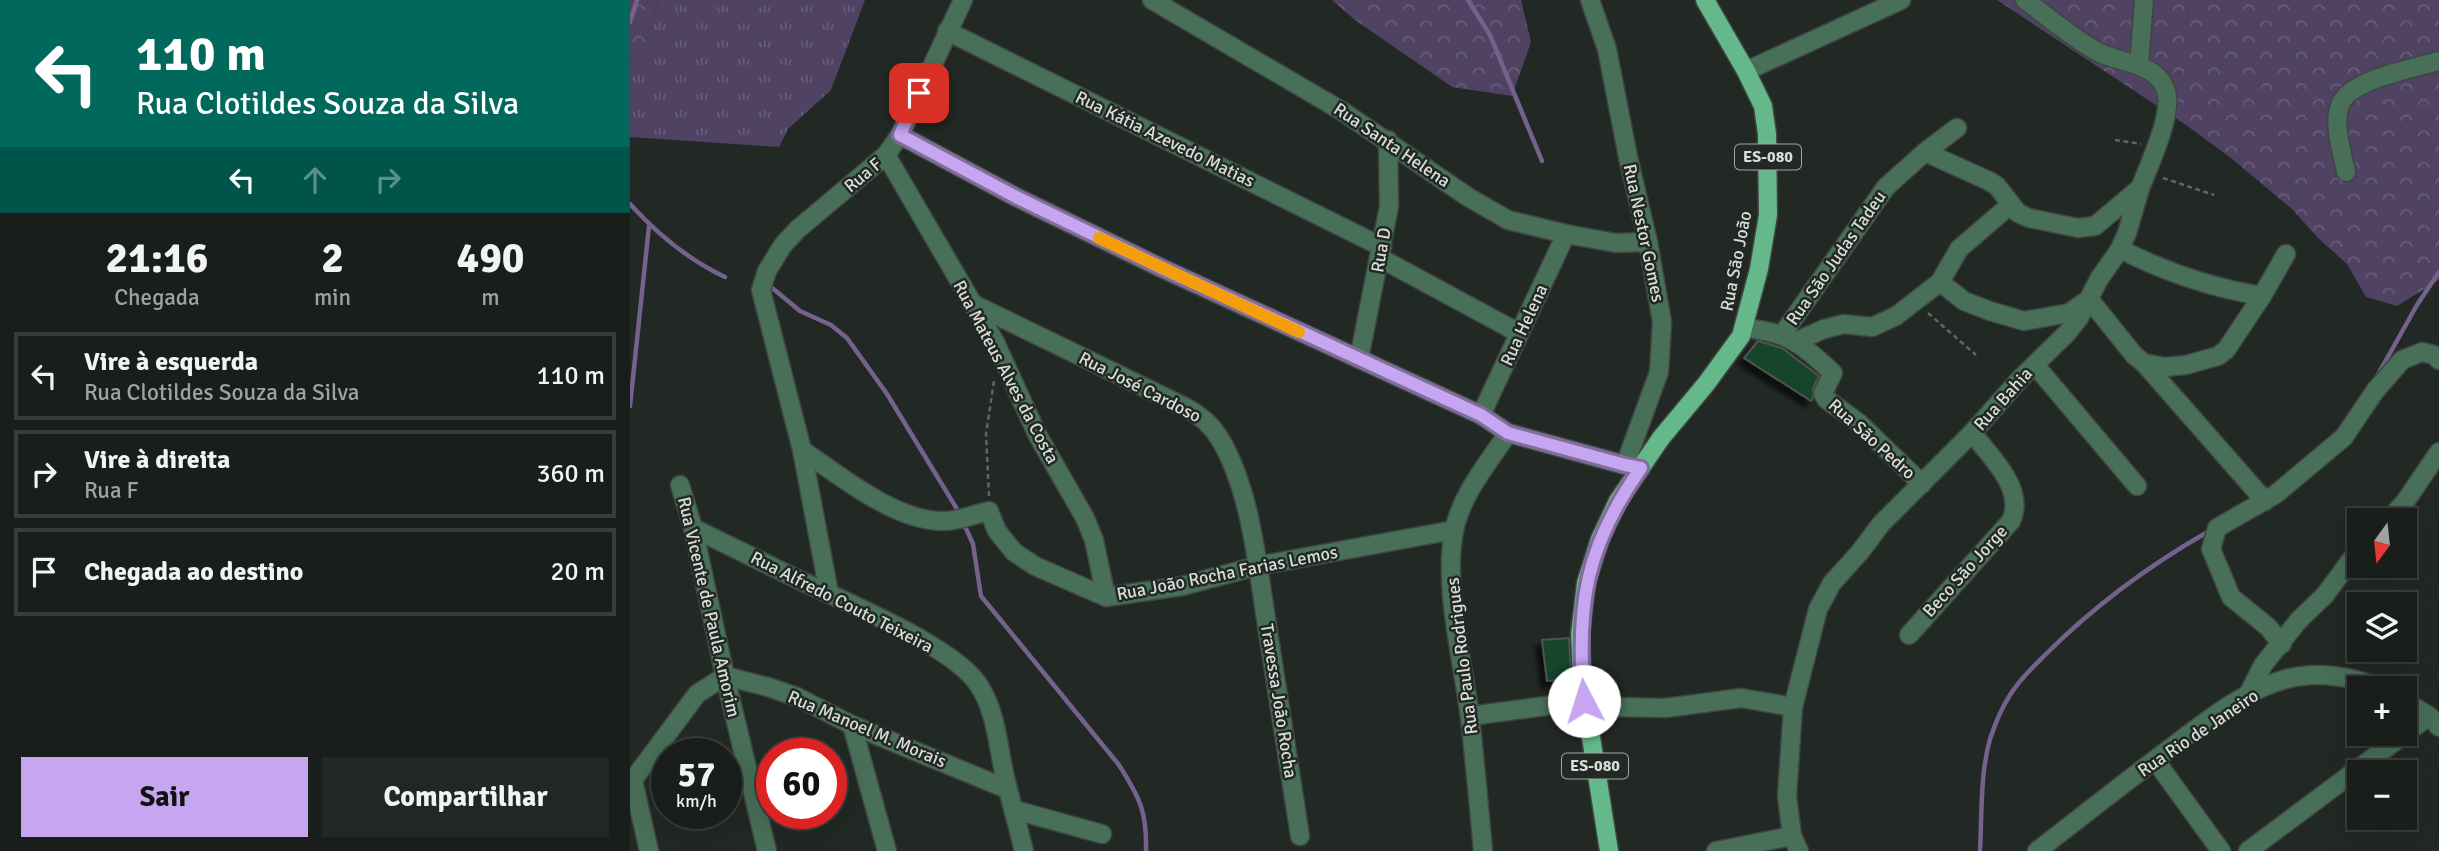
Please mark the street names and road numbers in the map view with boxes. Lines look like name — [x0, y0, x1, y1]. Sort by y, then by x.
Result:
street label: Rua Kátia Azevedo Matias — [1072, 86, 1258, 192]
street label: Rua Santa Helena — [1330, 98, 1454, 192]
road number: ES-080 — [1735, 144, 1801, 169]
street label: Rua F — [840, 153, 886, 197]
street label: Rua Nestor Gomes — [1619, 162, 1669, 304]
street label: Rua São Judas Tadeu — [1781, 187, 1891, 329]
street label: Rua São João — [1716, 209, 1756, 313]
street label: Rua D — [1366, 226, 1396, 274]
street label: Rua Mateus Alves da Costa — [948, 277, 1064, 467]
street label: Rua Helena — [1496, 281, 1552, 369]
street label: Rua José Cardoso — [1075, 347, 1205, 427]
street label: Rua Bahia — [1969, 363, 2037, 435]
street label: Rua São Pedro — [1824, 394, 1920, 484]
street label: Rua Vicente de Paula Amorim — [673, 495, 745, 719]
street label: Beco São Jorge — [1918, 520, 2012, 622]
street label: Rua João Rocha Farias Lemos — [1115, 541, 1339, 605]
street label: Rua Alfredo Couto Teixeira — [747, 546, 937, 658]
street label: Rua Paulo Rodrigues — [1441, 576, 1483, 736]
street label: Travessa João Rocha — [1256, 622, 1302, 780]
street label: Rua Rio de Janeiro — [2133, 684, 2263, 782]
street label: Rua Manoel M. Morais — [784, 686, 950, 772]
road number: ES-080 — [1562, 754, 1628, 778]

